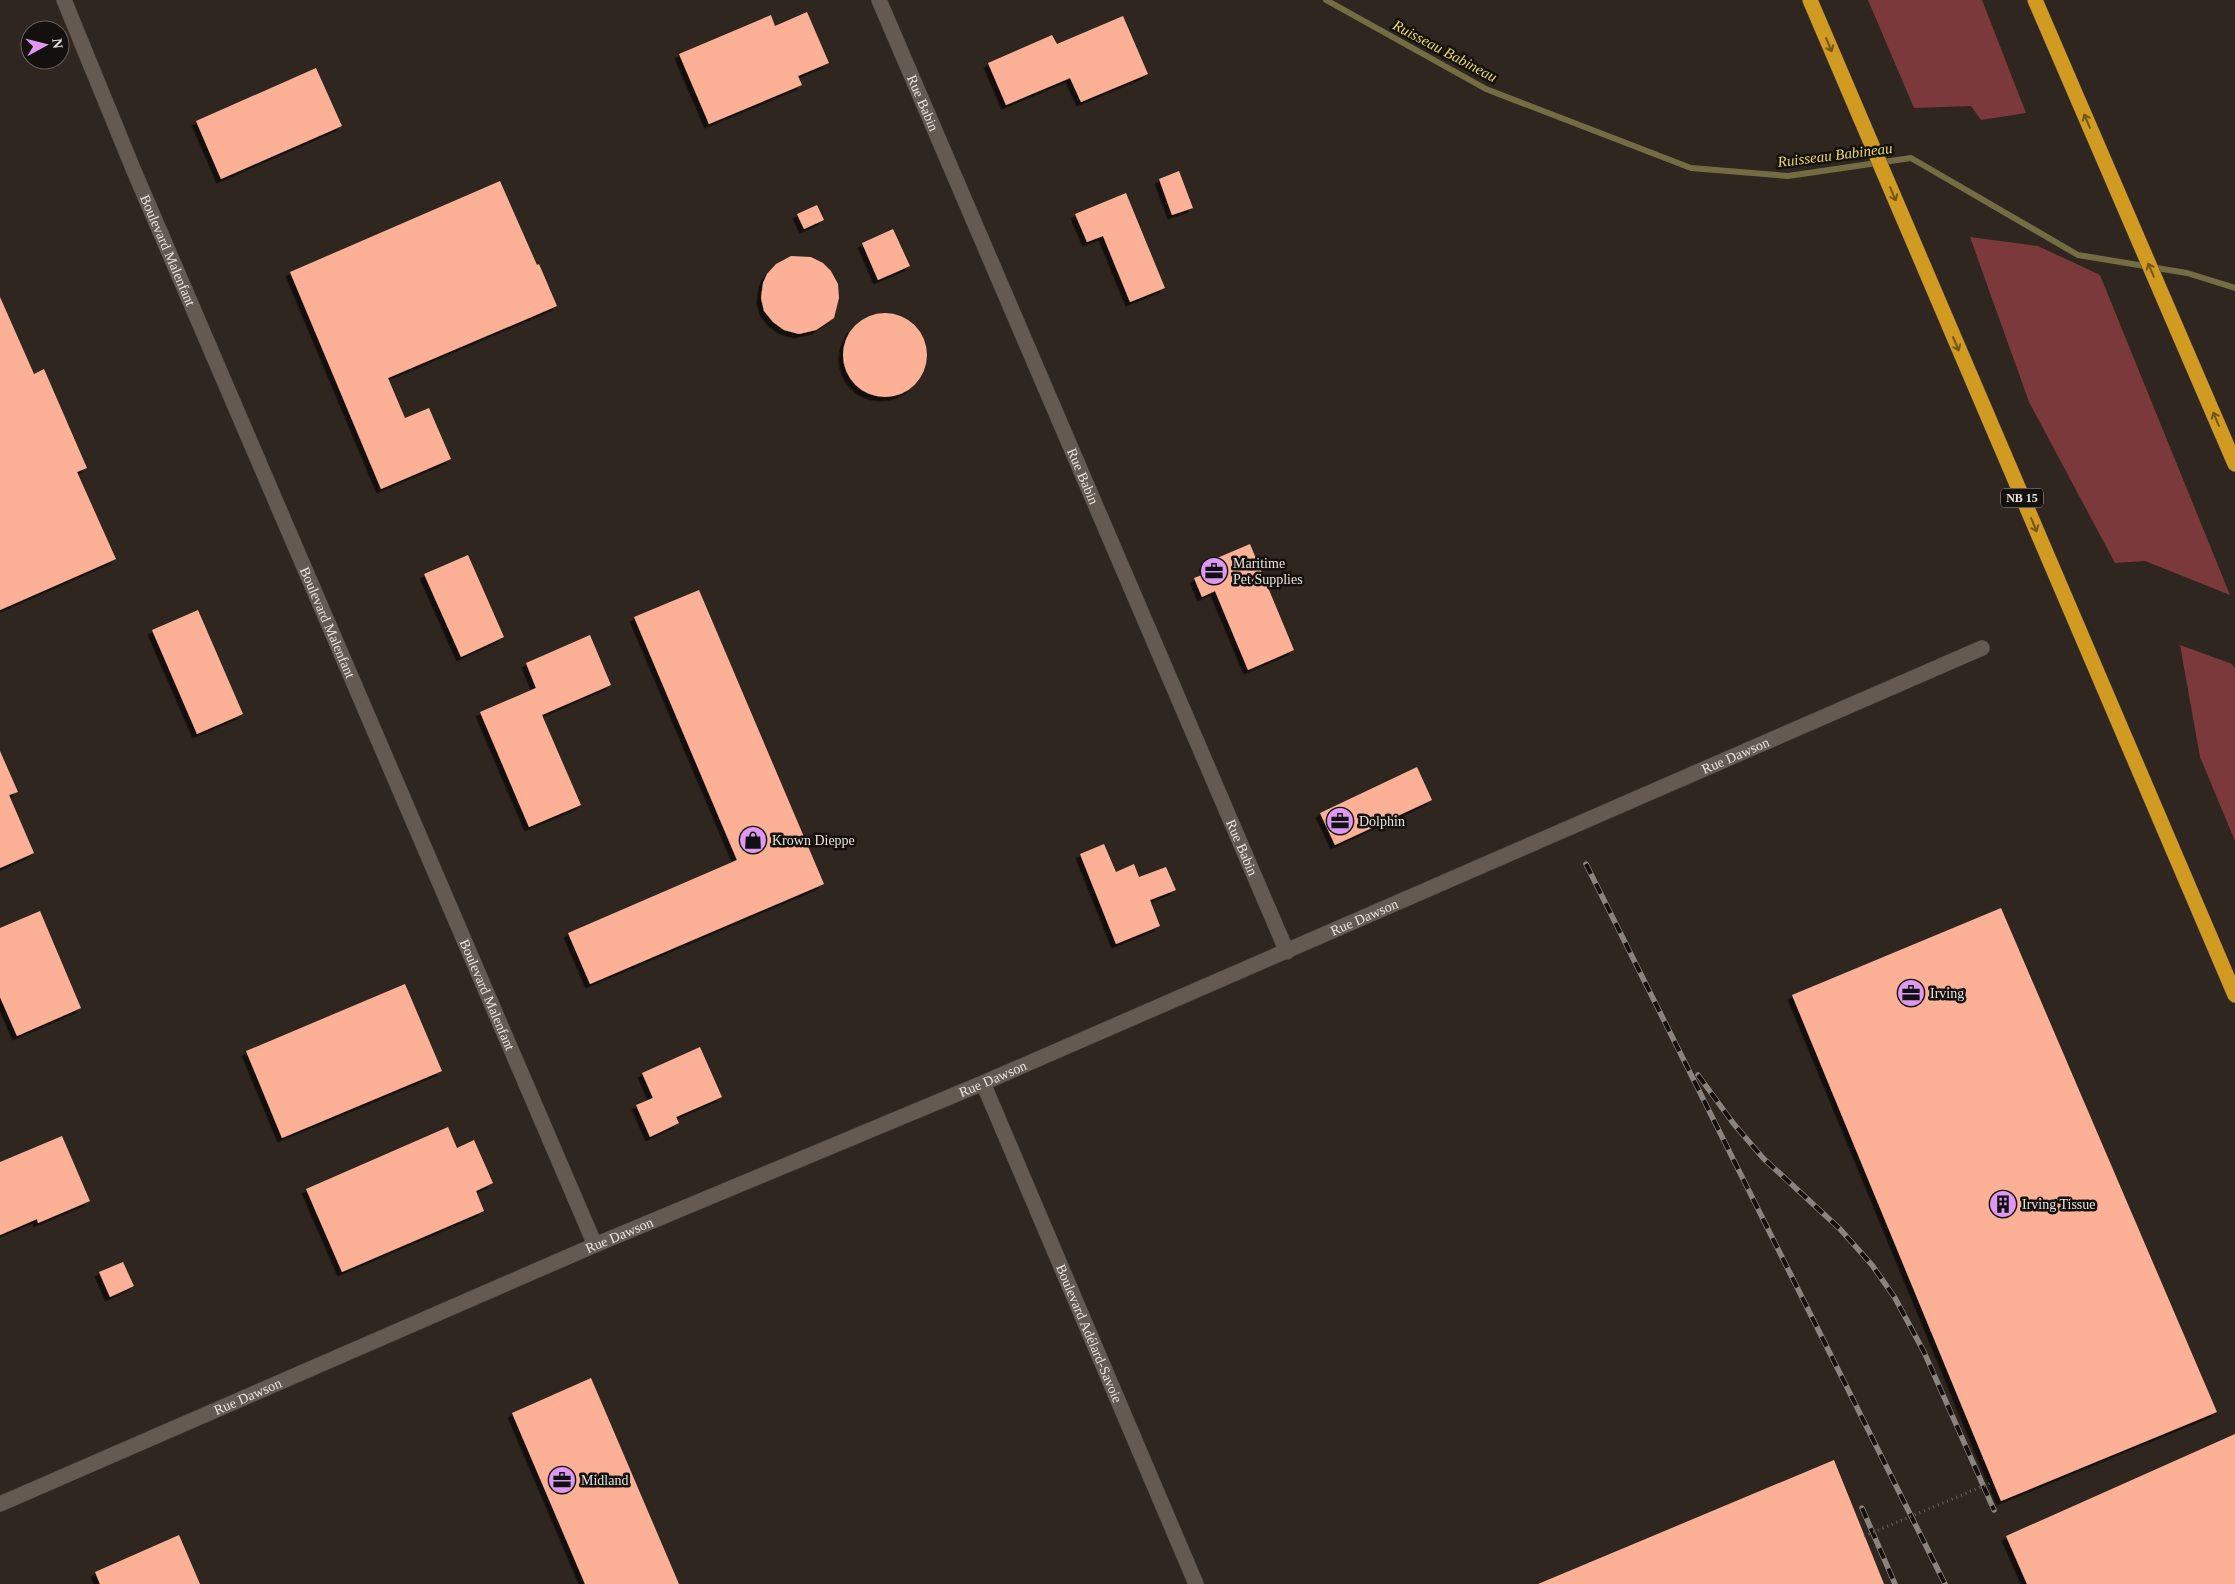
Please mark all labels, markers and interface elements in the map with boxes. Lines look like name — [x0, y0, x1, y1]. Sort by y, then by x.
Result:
water label: Ruisseau Babineau — [1389, 16, 1500, 85]
north arrow — [20, 20, 70, 70]
one-way arrow — [1824, 37, 1834, 52]
text: N — [49, 38, 65, 49]
street label: Rue Babin — [904, 73, 941, 133]
one-way arrow — [2082, 113, 2091, 128]
water label: Ruisseau Babineau — [1776, 140, 1893, 170]
one-way arrow — [1888, 186, 1898, 201]
street label: Boulevard Malenfant — [137, 193, 198, 308]
one-way arrow — [2146, 263, 2156, 278]
one-way arrow — [1952, 336, 1962, 351]
one-way arrow — [2210, 412, 2220, 427]
street label: Rue Babin — [1064, 446, 1101, 507]
road number: NB 15 — [2001, 488, 2043, 508]
one-way arrow — [2030, 517, 2040, 532]
office icon: Maritime Pet Supplies — [1199, 556, 1229, 586]
place label: Maritime Pet Supplies — [1233, 556, 1303, 587]
street label: Boulevard Malenfant — [297, 565, 358, 681]
street label: Rue Dawson — [1700, 735, 1772, 777]
office icon: Dolphin — [1325, 806, 1355, 836]
place label: Dolphin — [1359, 814, 1405, 829]
street label: Rue Babin — [1223, 817, 1260, 878]
shop icon: Krown Dieppe — [738, 825, 768, 855]
place label: Krown Dieppe — [772, 833, 855, 848]
street label: Rue Dawson — [1328, 896, 1400, 939]
street label: Boulevard Malenfant — [457, 937, 518, 1053]
office icon: Irving — [1896, 978, 1926, 1008]
place label: Irving — [1930, 986, 1964, 1001]
street label: Rue Dawson — [957, 1058, 1029, 1100]
building icon: Irving Tissue — [1988, 1189, 2018, 1219]
place label: Irving Tissue — [2022, 1197, 2096, 1212]
street label: Rue Dawson — [583, 1215, 655, 1256]
street label: Boulevard Adélard-Savoie — [1053, 1262, 1125, 1405]
street label: Rue Dawson — [212, 1375, 284, 1418]
office icon: Midland — [547, 1465, 577, 1495]
place label: Midland — [581, 1473, 628, 1488]

